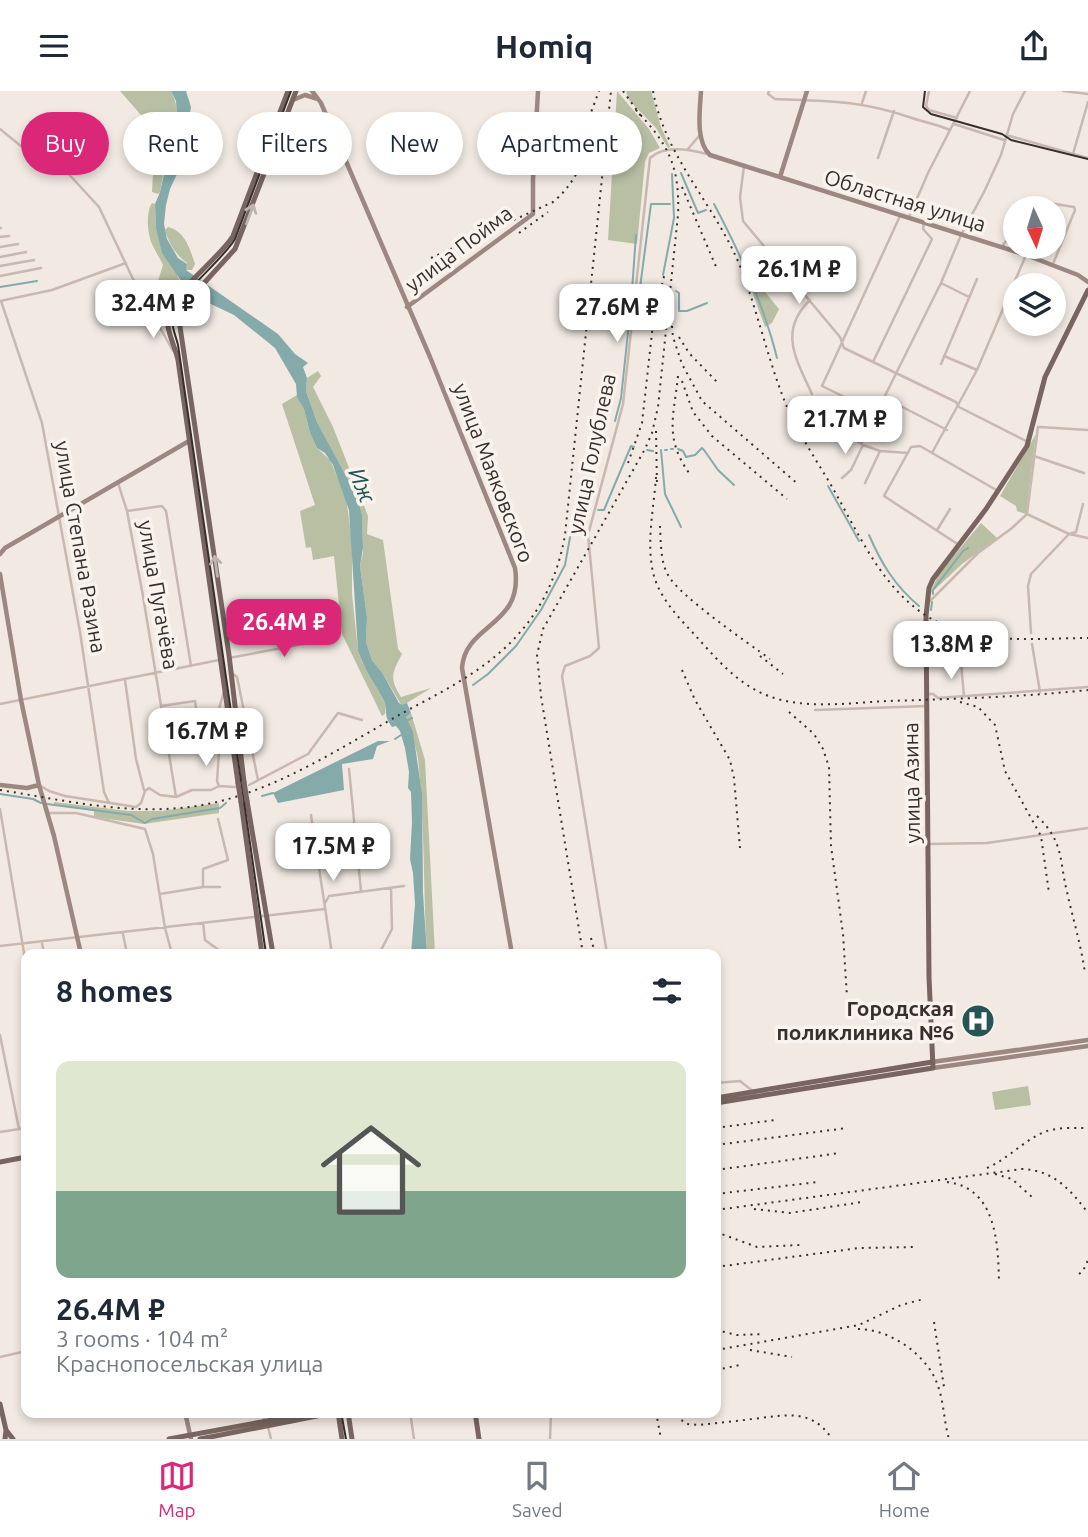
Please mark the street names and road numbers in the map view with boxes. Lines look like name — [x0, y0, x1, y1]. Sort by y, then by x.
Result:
street label: Областная улица — [822, 164, 989, 236]
street label: улица Пойма — [400, 200, 517, 296]
street label: улица Голублева — [562, 371, 620, 536]
street label: улица Маяковского — [449, 380, 539, 566]
street label: улица Степана Разина — [50, 439, 111, 655]
street label: улица Пугачёва — [134, 518, 184, 671]
street label: улица Азина — [898, 722, 924, 844]

